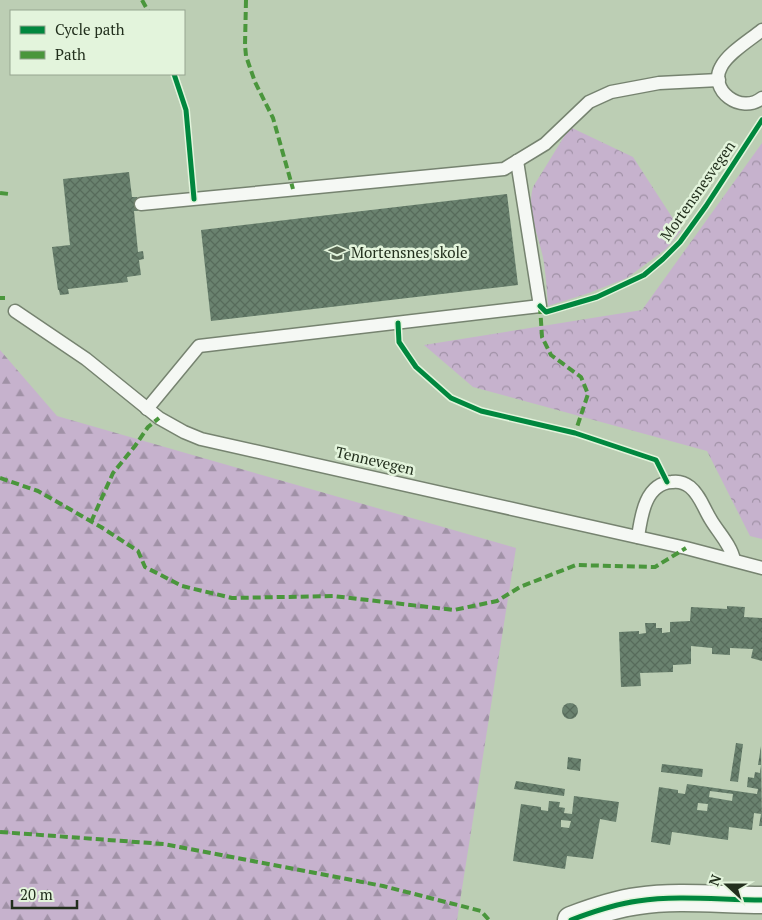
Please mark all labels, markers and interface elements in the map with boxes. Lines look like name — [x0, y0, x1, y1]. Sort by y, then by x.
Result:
legend — [10, 10, 185, 75]
text: Cycle path — [55, 19, 125, 39]
text: Path — [55, 44, 86, 64]
street label: Mortensnesvegen — [655, 136, 739, 244]
place label: Mortensnes skole — [351, 242, 468, 262]
school or university icon: Mortensnes skole — [327, 243, 347, 263]
street label: Tennevegen — [334, 441, 417, 479]
north arrow — [702, 860, 752, 910]
text: N — [704, 871, 725, 889]
scale bar — [12, 878, 78, 910]
text: 20 m — [20, 884, 53, 904]

